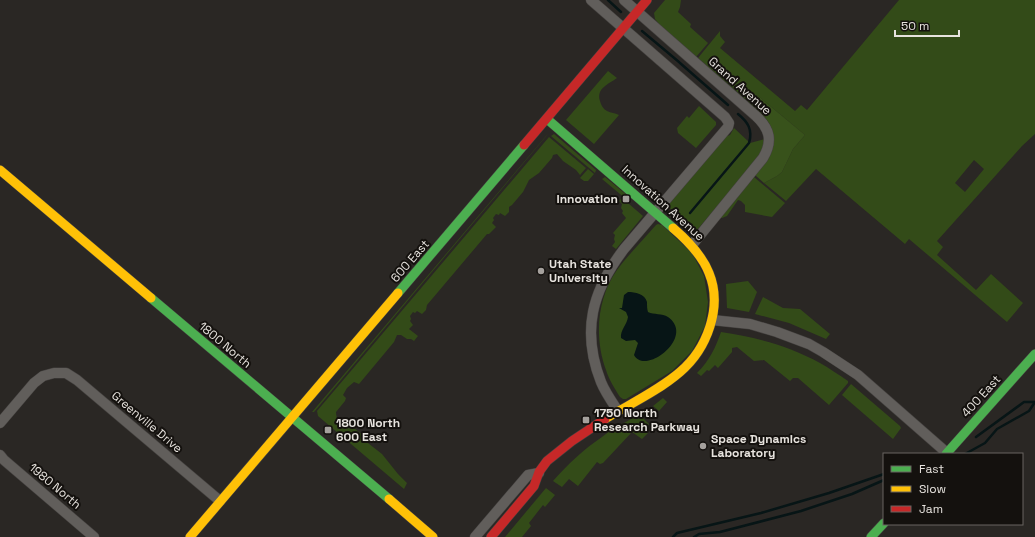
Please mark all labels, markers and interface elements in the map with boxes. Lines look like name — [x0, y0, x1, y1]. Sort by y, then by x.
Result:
scale bar — [895, 12, 959, 38]
text: 50 m — [901, 18, 929, 34]
street label: Grand Avenue — [705, 53, 775, 119]
street label: Innovation Avenue — [618, 162, 708, 244]
place label: Innovation — [557, 191, 618, 207]
marker: Innovation — [621, 194, 631, 204]
street label: 600 East — [387, 236, 433, 286]
place label: Utah State University — [549, 256, 611, 286]
marker: Utah State University — [536, 266, 546, 276]
street label: 1800 North — [195, 318, 255, 372]
street label: 400 East — [958, 372, 1004, 420]
street label: Greenville Drive — [108, 388, 186, 456]
place label: 1750 North Research Parkway — [594, 405, 700, 435]
place label: 1800 North 600 East — [336, 415, 400, 445]
marker: 1750 North Research Parkway — [581, 415, 591, 425]
marker: 1800 North 600 East — [323, 425, 333, 435]
place label: Space Dynamics Laboratory — [711, 431, 806, 461]
marker: Space Dynamics Laboratory — [698, 441, 708, 451]
legend — [883, 453, 1023, 525]
street label: 1980 North — [26, 459, 84, 513]
text: Fast — [919, 461, 944, 477]
text: Slow — [919, 481, 946, 497]
text: Jam — [919, 501, 943, 517]

